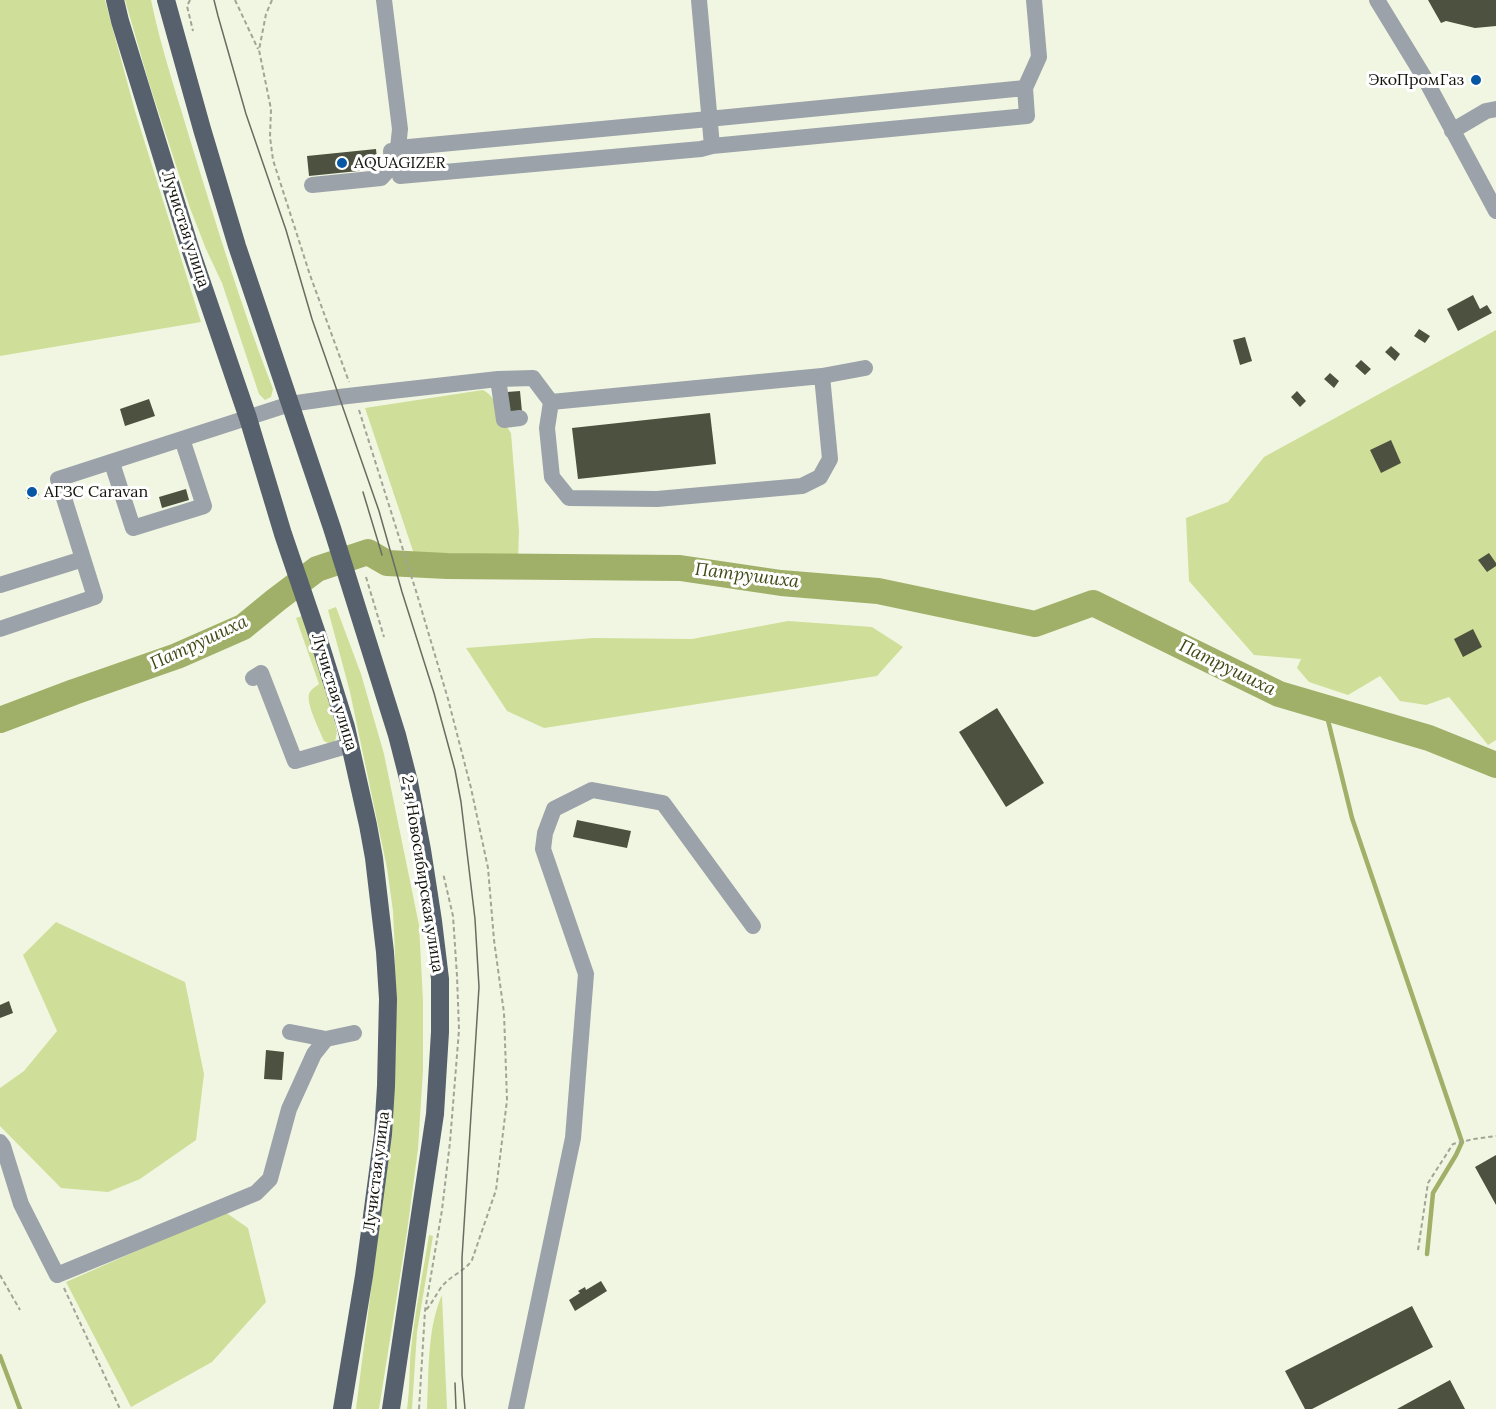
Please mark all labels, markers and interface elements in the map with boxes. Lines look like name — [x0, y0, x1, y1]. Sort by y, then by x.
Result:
place label: ЭкоПромГаз — [1368, 70, 1464, 90]
marker: ЭкоПромГаз — [1469, 73, 1483, 87]
place label: AQUAGIZER — [354, 153, 445, 173]
marker: AQUAGIZER — [335, 156, 349, 170]
street label: Лучистая улица — [157, 168, 213, 290]
place label: АГЗС Caravan — [44, 482, 148, 502]
marker: АГЗС Caravan — [25, 485, 39, 499]
water label: Патрушиха — [694, 559, 800, 593]
water label: Патрушиха — [147, 611, 251, 675]
street label: Лучистая улица — [307, 631, 361, 753]
water label: Патрушиха — [1175, 635, 1279, 701]
street label: 2-я Новосибирская улица — [397, 774, 447, 974]
street label: Лучистая улица — [360, 1110, 394, 1234]

